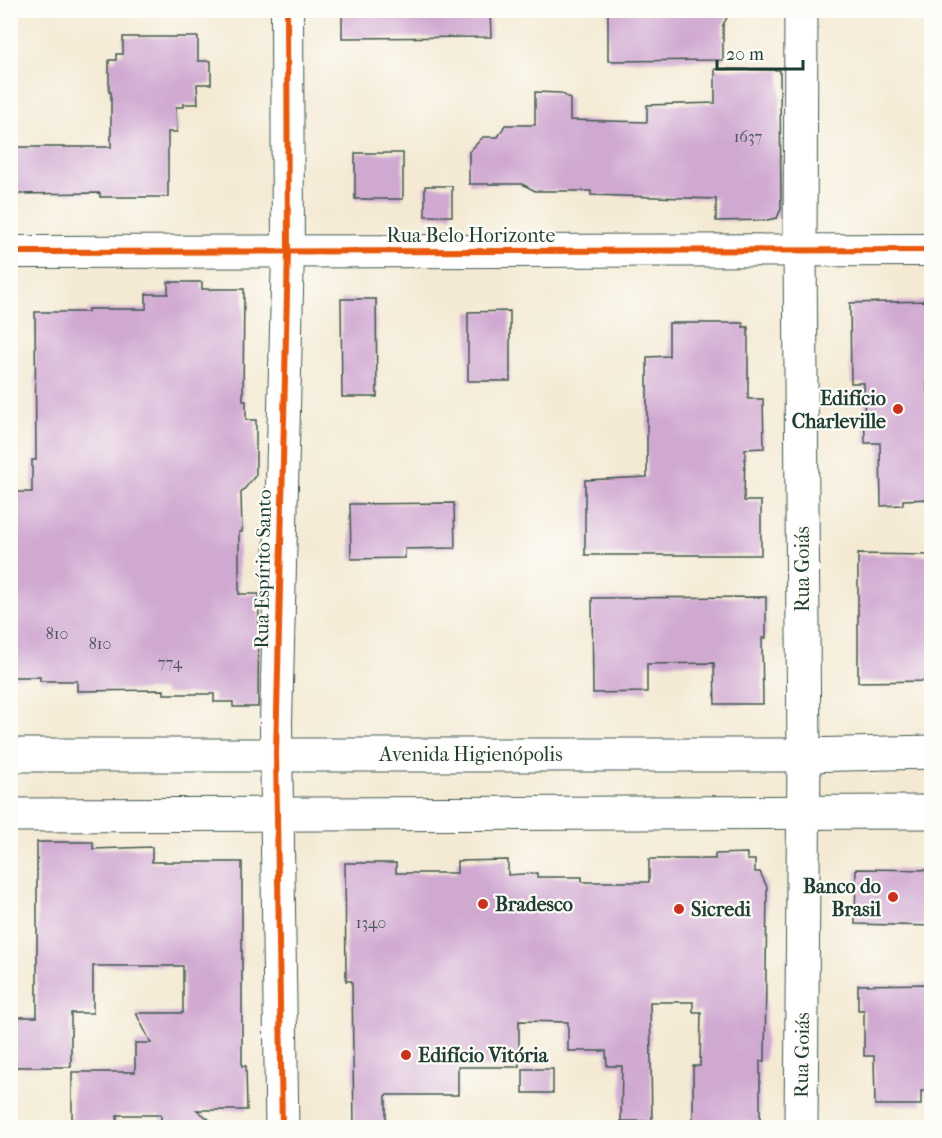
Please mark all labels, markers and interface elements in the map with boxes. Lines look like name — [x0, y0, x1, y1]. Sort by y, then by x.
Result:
scale bar — [717, 33, 802, 71]
text: 20 m — [726, 44, 764, 65]
house number: 1637 — [734, 127, 763, 146]
street label: Rua Belo Horizonte — [386, 224, 556, 247]
place label: Edifício Charleville — [792, 387, 886, 433]
marker: Edifício Charleville — [891, 402, 905, 416]
street label: Rua Espírito Santo — [250, 489, 276, 649]
street label: Rua Goiás — [791, 526, 814, 612]
house number: 810 — [46, 624, 68, 643]
house number: 810 — [89, 634, 111, 653]
house number: 774 — [158, 653, 183, 672]
street label: Avenida Higienópolis — [378, 743, 563, 766]
place label: Banco do Brasil — [803, 875, 881, 921]
marker: Banco do Brasil — [886, 890, 900, 904]
place label: Bradesco — [495, 893, 573, 916]
marker: Bradesco — [476, 897, 490, 911]
place label: Sicredi — [691, 898, 752, 921]
marker: Sicredi — [672, 902, 686, 916]
house number: 1340 — [356, 913, 386, 932]
street label: Rua Goiás — [790, 1012, 814, 1098]
place label: Edifício Vitória — [418, 1044, 549, 1067]
marker: Edifício Vitória — [399, 1048, 413, 1062]

